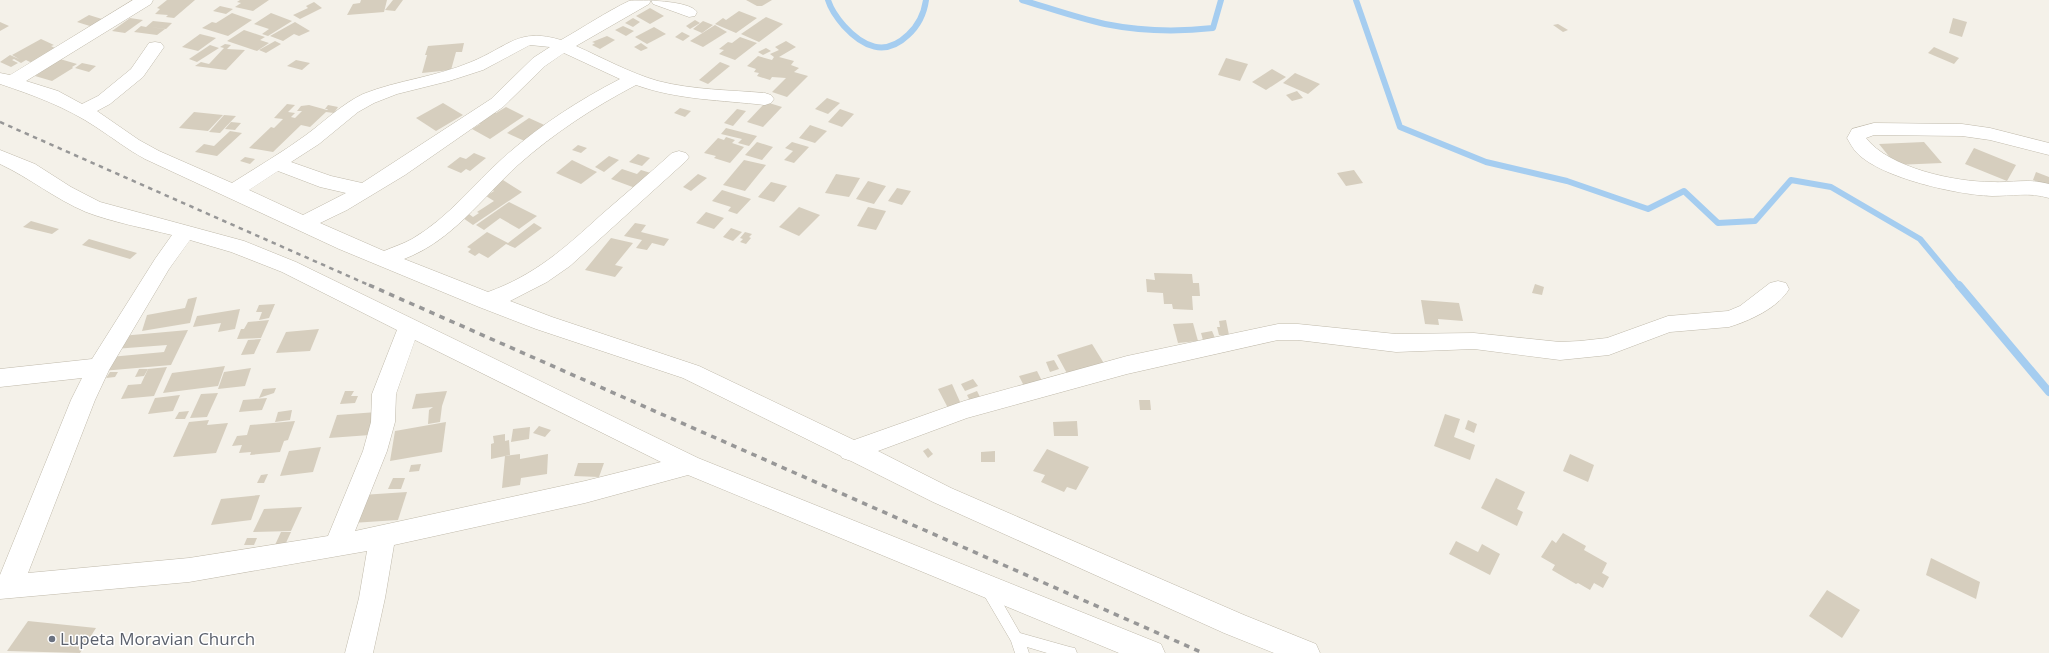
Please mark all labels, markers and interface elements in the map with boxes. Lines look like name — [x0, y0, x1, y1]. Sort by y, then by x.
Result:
place label: Lupeta Moravian Church — [60, 627, 255, 650]
marker: Lupeta Moravian Church — [47, 634, 57, 644]

